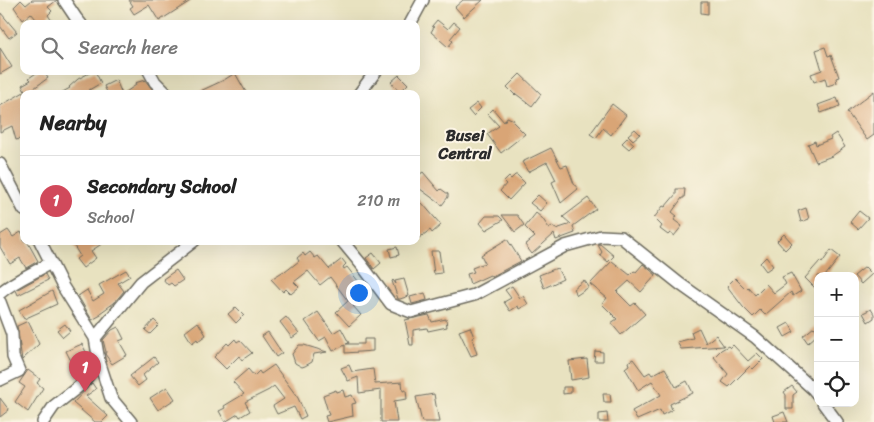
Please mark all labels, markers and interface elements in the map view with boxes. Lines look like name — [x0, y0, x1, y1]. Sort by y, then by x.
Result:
search box — [20, 20, 420, 75]
text: Search here — [78, 31, 178, 64]
icon: search — [38, 34, 66, 62]
text: Nearby — [40, 104, 106, 142]
district label: Busei Central — [438, 121, 493, 168]
text: Secondary School — [87, 170, 236, 203]
text: 1 — [53, 186, 59, 215]
text: 210 m — [357, 186, 400, 215]
text: School — [87, 203, 134, 232]
map controls — [814, 272, 859, 407]
button: + — [814, 272, 859, 317]
your location — [346, 280, 372, 306]
button: − — [814, 317, 859, 362]
pin: 1 — [69, 351, 101, 392]
button: locate — [814, 362, 859, 407]

